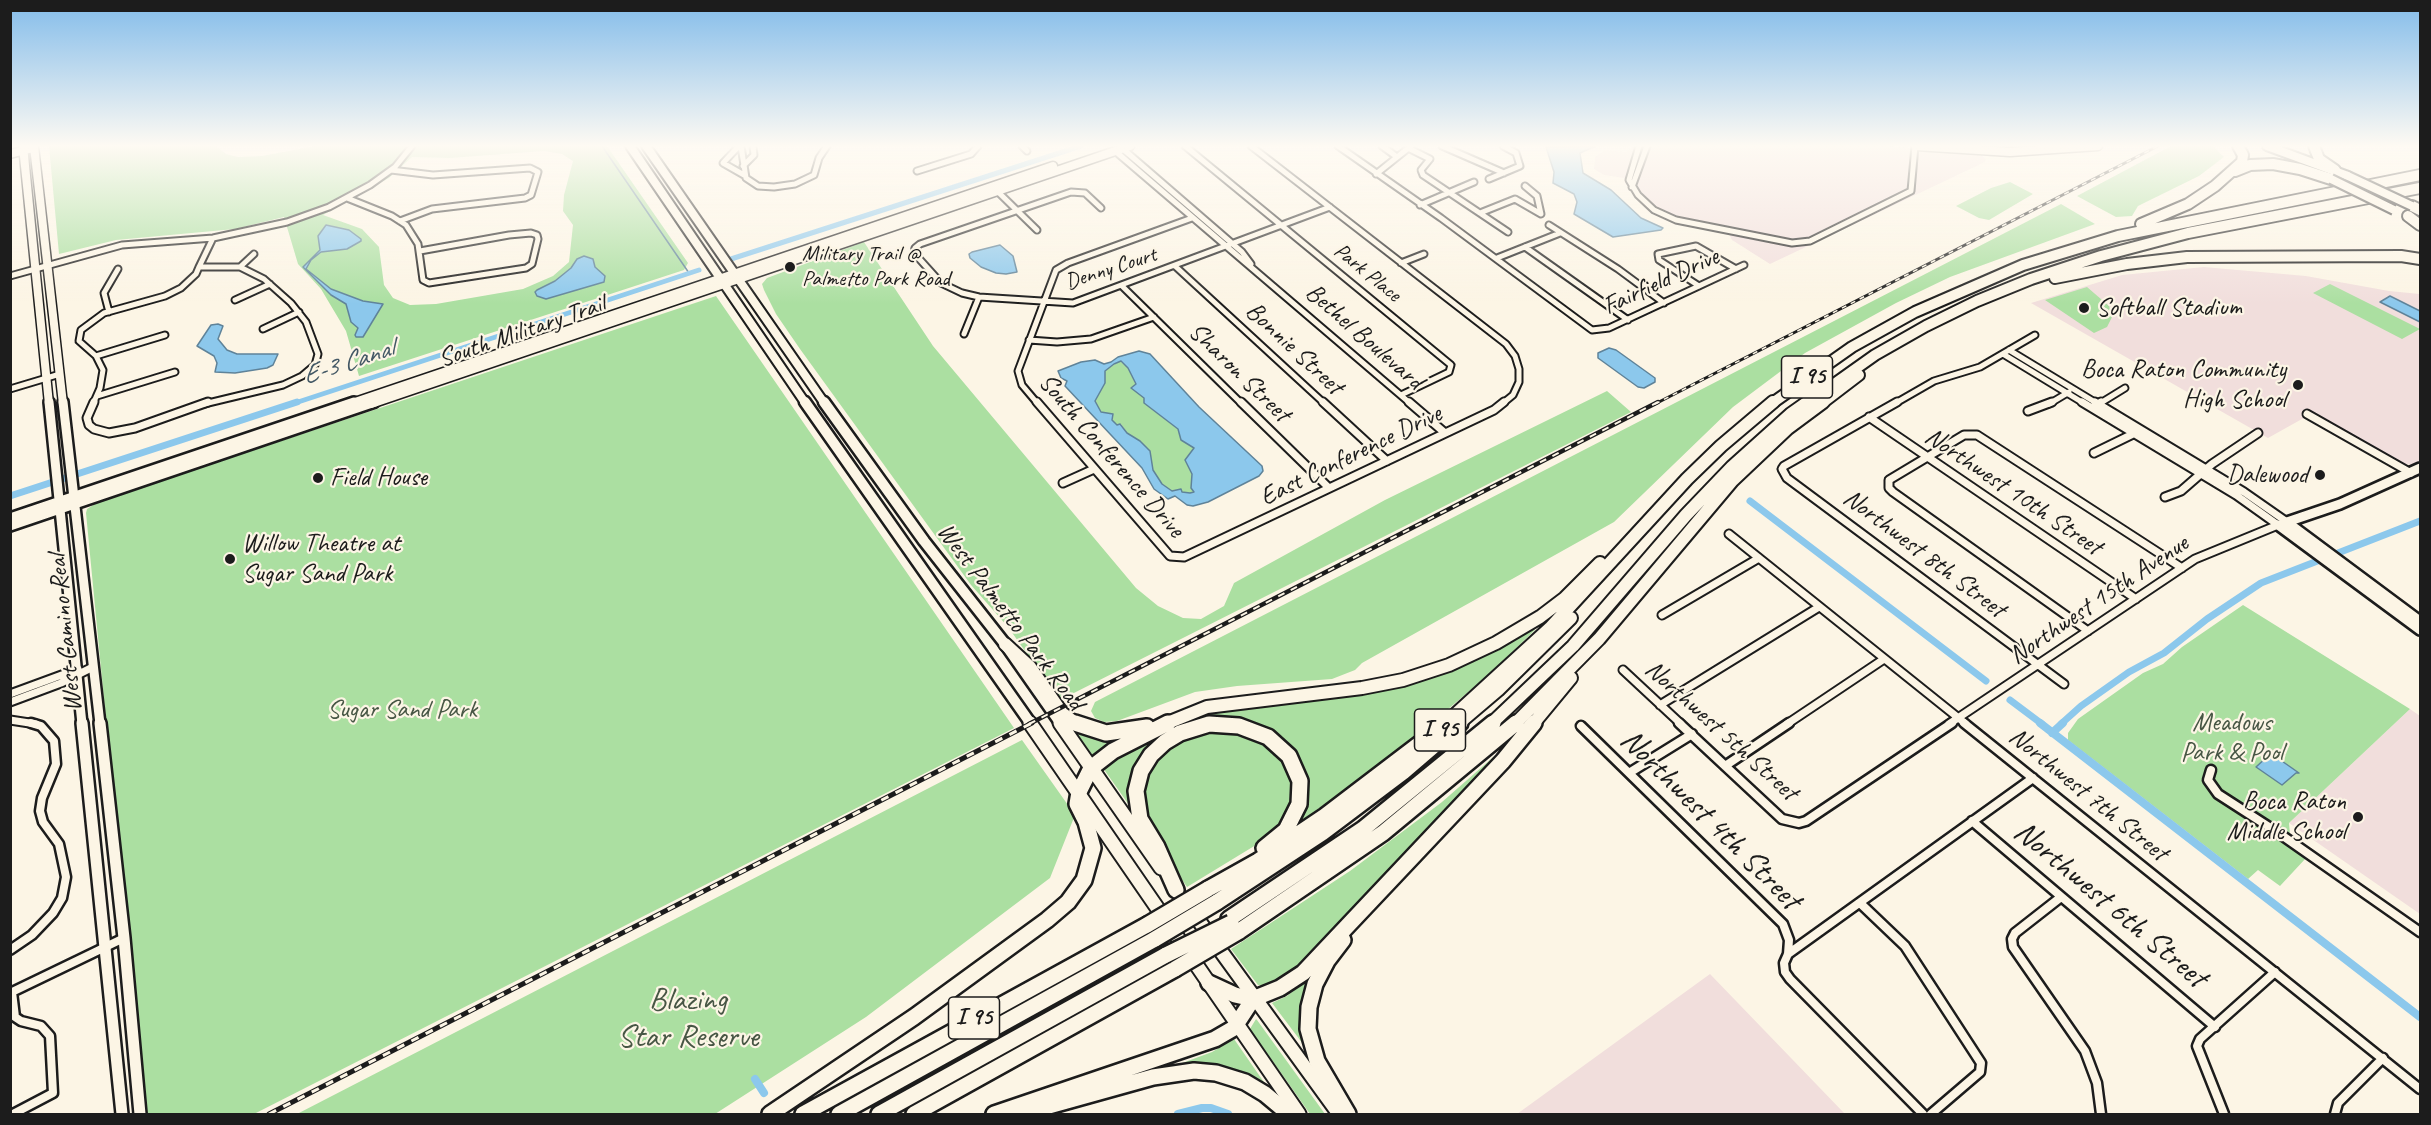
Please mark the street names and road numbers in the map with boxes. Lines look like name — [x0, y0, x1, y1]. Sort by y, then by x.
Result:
street label: Park Place — [1328, 238, 1406, 308]
street label: Denny Court — [1062, 242, 1160, 296]
street label: Fairfield Drive — [1598, 242, 1724, 322]
street label: Bethel Boulevard — [1299, 277, 1429, 397]
street label: South Military Trail — [434, 289, 610, 375]
street label: Bonnie Street — [1239, 296, 1349, 402]
street label: Sharon Street — [1181, 317, 1297, 429]
road number: I 95 — [1782, 356, 1832, 398]
street label: South Conference Drive — [1031, 368, 1191, 544]
street label: East Conference Drive — [1255, 399, 1447, 513]
street label: Northwest 10th Street — [1919, 421, 2107, 563]
street label: Northwest 8th Street — [1837, 483, 2011, 625]
street label: West Palmetto Park Road — [930, 517, 1090, 717]
street label: Northwest 15th Avenue — [2003, 528, 2195, 672]
street label: West Camino Real — [42, 553, 90, 713]
street label: Northwest 5th Street — [1638, 654, 1804, 808]
road number: I 95 — [1414, 709, 1466, 751]
street label: Northwest 4th Street — [1611, 721, 1809, 919]
street label: Northwest 7th Street — [2002, 721, 2174, 869]
street label: Northwest 6th Street — [2006, 813, 2214, 997]
road number: I 95 — [948, 997, 1000, 1039]

